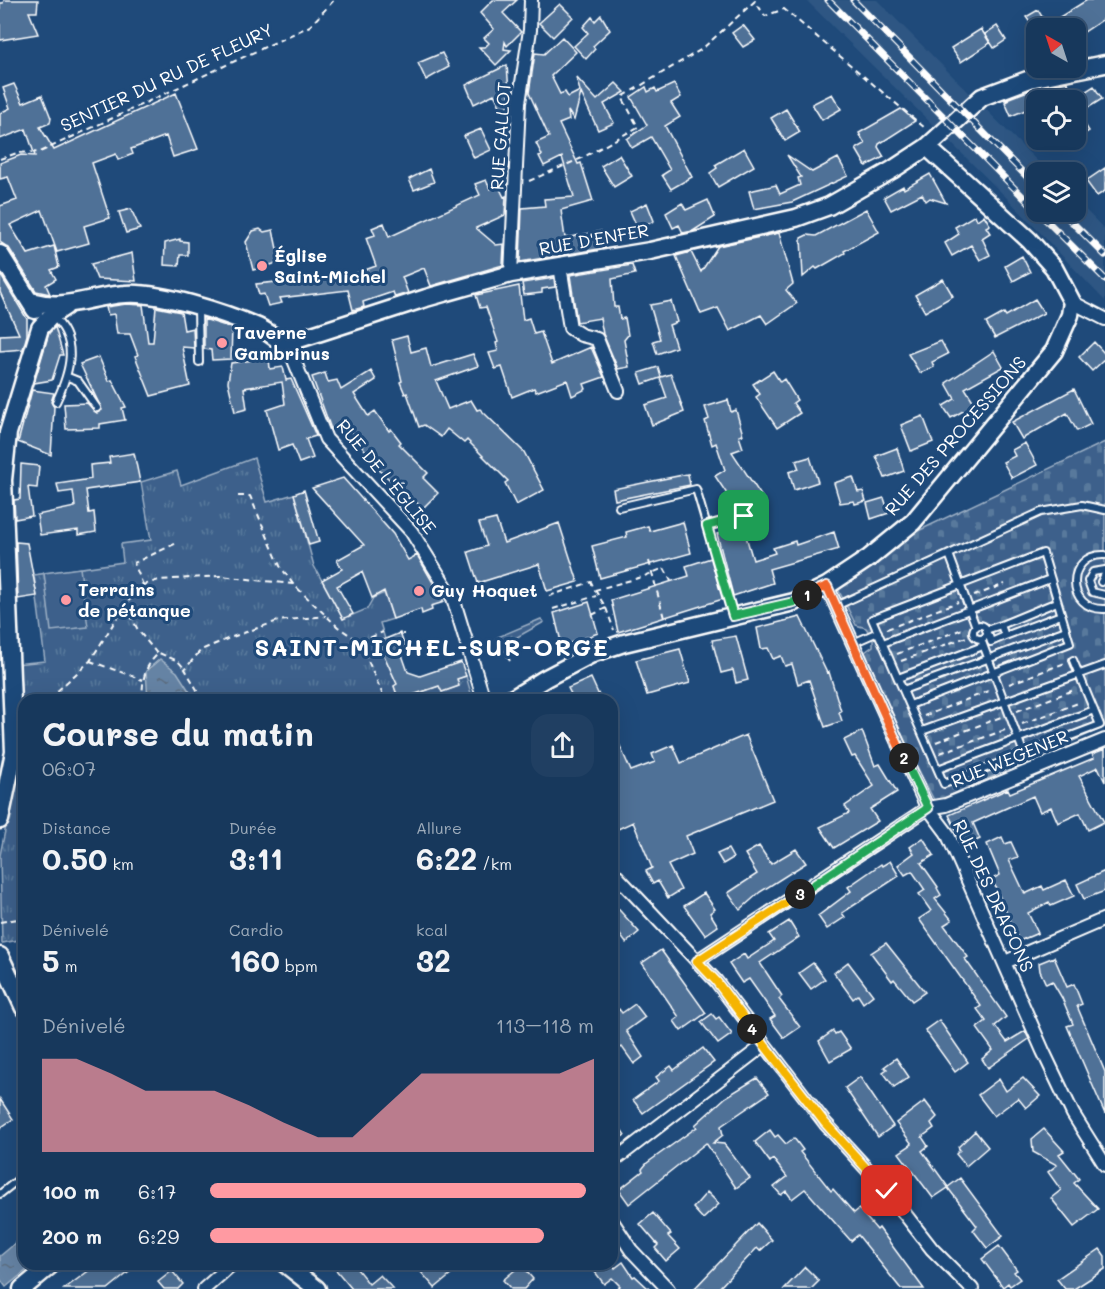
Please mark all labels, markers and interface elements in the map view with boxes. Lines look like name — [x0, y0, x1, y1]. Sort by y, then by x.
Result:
street label: SENTIER DU RU DE FLEURY — [56, 17, 277, 137]
north arrow — [1026, 18, 1086, 78]
map controls — [1026, 18, 1086, 222]
street label: RUE GALLOT — [484, 81, 516, 191]
button: locate — [1026, 90, 1086, 150]
button: layers — [1026, 162, 1086, 222]
street label: RUE D'ENFER — [537, 218, 651, 261]
place label: Église Saint-Michel — [274, 243, 386, 288]
marker: Église Saint-Michel — [255, 259, 269, 273]
place label: Taverne Gambrinus — [234, 320, 330, 365]
marker: Taverne Gambrinus — [215, 336, 229, 350]
street label: RUE DES PROCESSIONS — [879, 350, 1031, 520]
street label: RUE DE L'ÉGLISE — [332, 414, 442, 539]
pin — [718, 490, 769, 541]
icon: arrive — [727, 499, 760, 532]
place label: Terrains de pétanque — [78, 577, 191, 622]
place label: Guy Hoquet — [431, 578, 537, 602]
pin: 1 — [792, 580, 822, 610]
marker: Guy Hoquet — [412, 584, 426, 598]
text: 1 — [803, 584, 811, 605]
marker: Terrains de pétanque — [59, 593, 73, 607]
district label: SAINT-MICHEL-SUR-ORGE — [255, 631, 609, 662]
text: Course du matin — [42, 711, 314, 754]
button: share — [531, 714, 594, 777]
street label: RUE WEGENER — [947, 724, 1072, 793]
pin: 2 — [889, 743, 919, 773]
text: 2 — [900, 747, 908, 768]
text: 06:07 — [42, 755, 96, 781]
street label: RUE DES DRAGONS — [948, 815, 1040, 976]
text: Distance — [42, 817, 111, 838]
text: Durée — [229, 817, 277, 838]
text: Allure — [416, 817, 462, 838]
text: 0.50 — [42, 838, 107, 878]
text: 3:11 — [229, 838, 283, 878]
text: 6:22 — [416, 838, 477, 878]
text: km — [107, 853, 134, 874]
text: /km — [477, 853, 512, 874]
pin: 3 — [785, 879, 815, 909]
text: 3 — [795, 883, 805, 904]
text: Dénivelé — [42, 919, 109, 940]
text: Cardio — [229, 919, 283, 940]
text: kcal — [416, 919, 448, 940]
text: 5 — [42, 940, 60, 980]
text: 160 — [229, 940, 280, 980]
text: 32 — [416, 940, 451, 980]
text: m — [60, 955, 77, 976]
text: bpm — [280, 955, 318, 976]
text: Dénivelé — [42, 1012, 126, 1038]
text: 113–118 m — [496, 1012, 594, 1038]
pin: 4 — [737, 1014, 767, 1044]
text: 4 — [747, 1018, 757, 1039]
pin — [861, 1165, 912, 1216]
icon: check — [870, 1174, 903, 1207]
text: 100 m — [42, 1178, 100, 1204]
text: 6:17 — [138, 1178, 176, 1204]
text: 200 m — [42, 1223, 102, 1249]
text: 6:29 — [138, 1223, 179, 1249]

